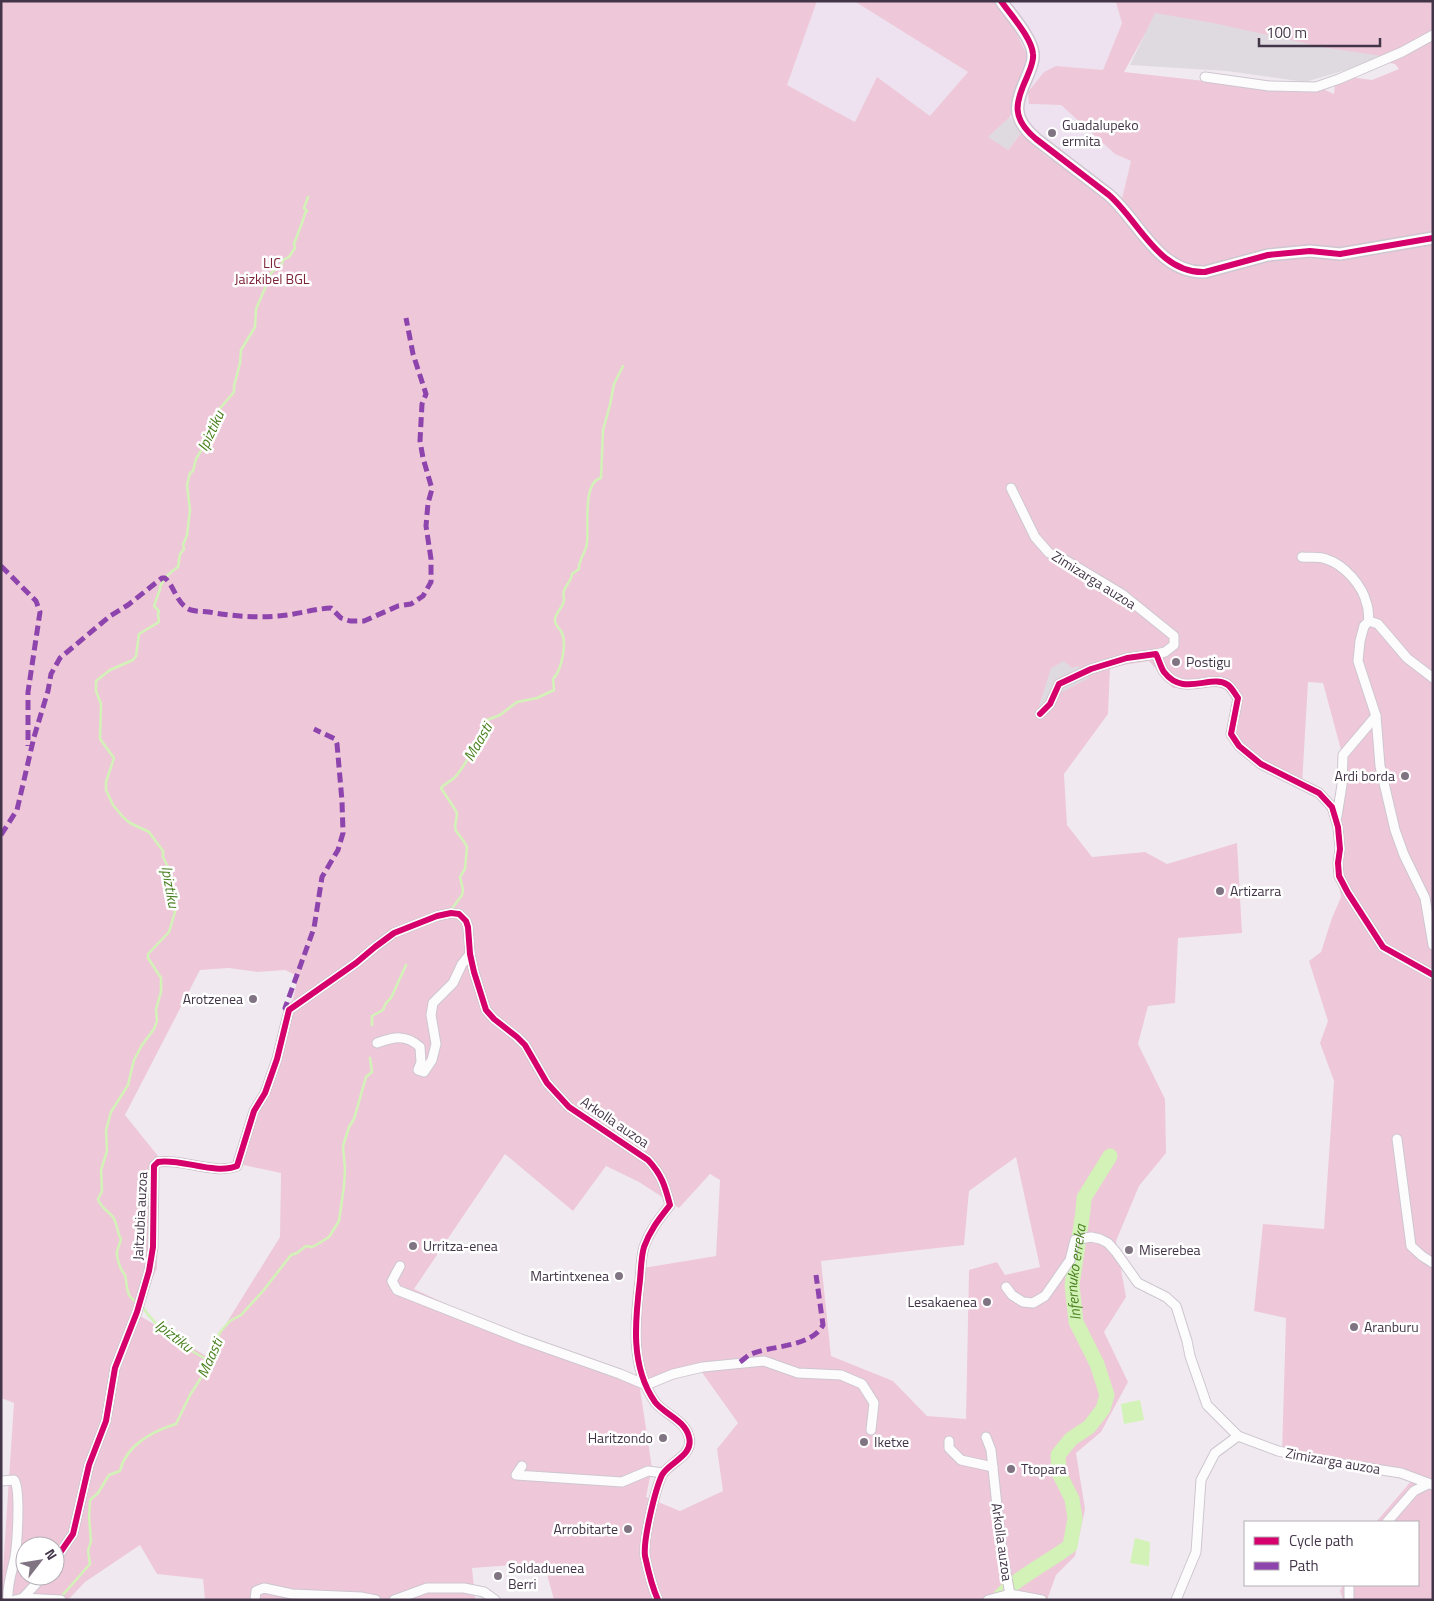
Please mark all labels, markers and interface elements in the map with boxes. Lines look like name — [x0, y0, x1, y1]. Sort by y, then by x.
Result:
scale bar — [1259, 15, 1380, 47]
text: 100 m — [1266, 21, 1307, 44]
place label: Guadalupeko ermita — [1062, 114, 1139, 151]
marker: Guadalupeko ermita — [1046, 127, 1058, 139]
park label: LIC Jaizkibel BGL — [235, 252, 310, 289]
water label: Ipiztiku — [191, 405, 231, 455]
street label: Zimizarga auzoa — [1048, 545, 1141, 614]
place label: Postigu — [1186, 651, 1231, 672]
marker: Postigu — [1170, 656, 1182, 668]
water label: Maasti — [457, 717, 499, 765]
place label: Ardi borda — [1335, 765, 1395, 786]
marker: Ardi borda — [1399, 770, 1411, 782]
water label: Ipiztiku — [155, 864, 186, 911]
place label: Artizarra — [1230, 880, 1281, 901]
marker: Artizarra — [1214, 885, 1226, 897]
place label: Arotzenea — [183, 988, 243, 1009]
marker: Arotzenea — [247, 993, 259, 1005]
street label: Arkolla auzoa — [577, 1091, 654, 1152]
street label: Jaitzubia auzoa — [127, 1171, 152, 1261]
water label: Infernuko erreka — [1060, 1221, 1092, 1322]
place label: Urritza-enea — [423, 1235, 498, 1256]
place label: Miserebea — [1139, 1239, 1201, 1260]
marker: Urritza-enea — [407, 1240, 419, 1252]
marker: Miserebea — [1123, 1244, 1135, 1256]
place label: Martintxenea — [530, 1265, 609, 1286]
marker: Martintxenea — [613, 1270, 625, 1282]
place label: Lesakaenea — [907, 1291, 977, 1312]
marker: Lesakaenea — [981, 1296, 993, 1308]
water label: Ipiztiku — [151, 1314, 199, 1359]
place label: Aranburu — [1364, 1316, 1419, 1337]
marker: Aranburu — [1348, 1321, 1360, 1333]
water label: Maasti — [191, 1333, 229, 1381]
place label: Haritzondo — [588, 1427, 653, 1448]
place label: Iketxe — [874, 1431, 909, 1452]
marker: Haritzondo — [657, 1432, 669, 1444]
marker: Iketxe — [858, 1436, 870, 1448]
street label: Zimizarga auzoa — [1284, 1442, 1382, 1479]
place label: Ttopara — [1021, 1458, 1067, 1479]
marker: Ttopara — [1005, 1463, 1017, 1475]
street label: Arkolla auzoa — [987, 1501, 1018, 1582]
place label: Arrobitarte — [554, 1518, 618, 1539]
legend — [1244, 1521, 1419, 1586]
marker: Arrobitarte — [622, 1523, 634, 1535]
text: Cycle path — [1289, 1529, 1354, 1552]
north arrow — [15, 1536, 65, 1586]
text: N — [40, 1544, 63, 1564]
text: Path — [1289, 1554, 1319, 1577]
place label: Soldaduenea Berri — [508, 1557, 584, 1594]
marker: Soldaduenea Berri — [492, 1570, 504, 1582]

